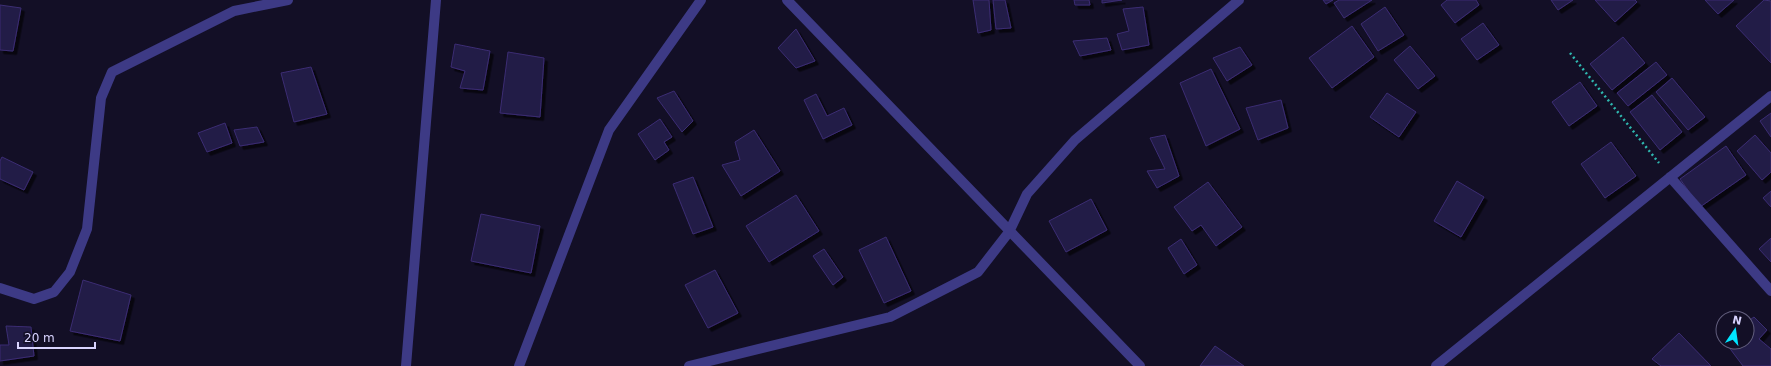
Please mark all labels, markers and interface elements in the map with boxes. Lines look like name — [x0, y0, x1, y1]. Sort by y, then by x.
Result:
north arrow — [1715, 310, 1755, 350]
text: N — [1731, 313, 1743, 328]
scale bar — [18, 324, 95, 350]
text: 20 m — [24, 331, 55, 345]

